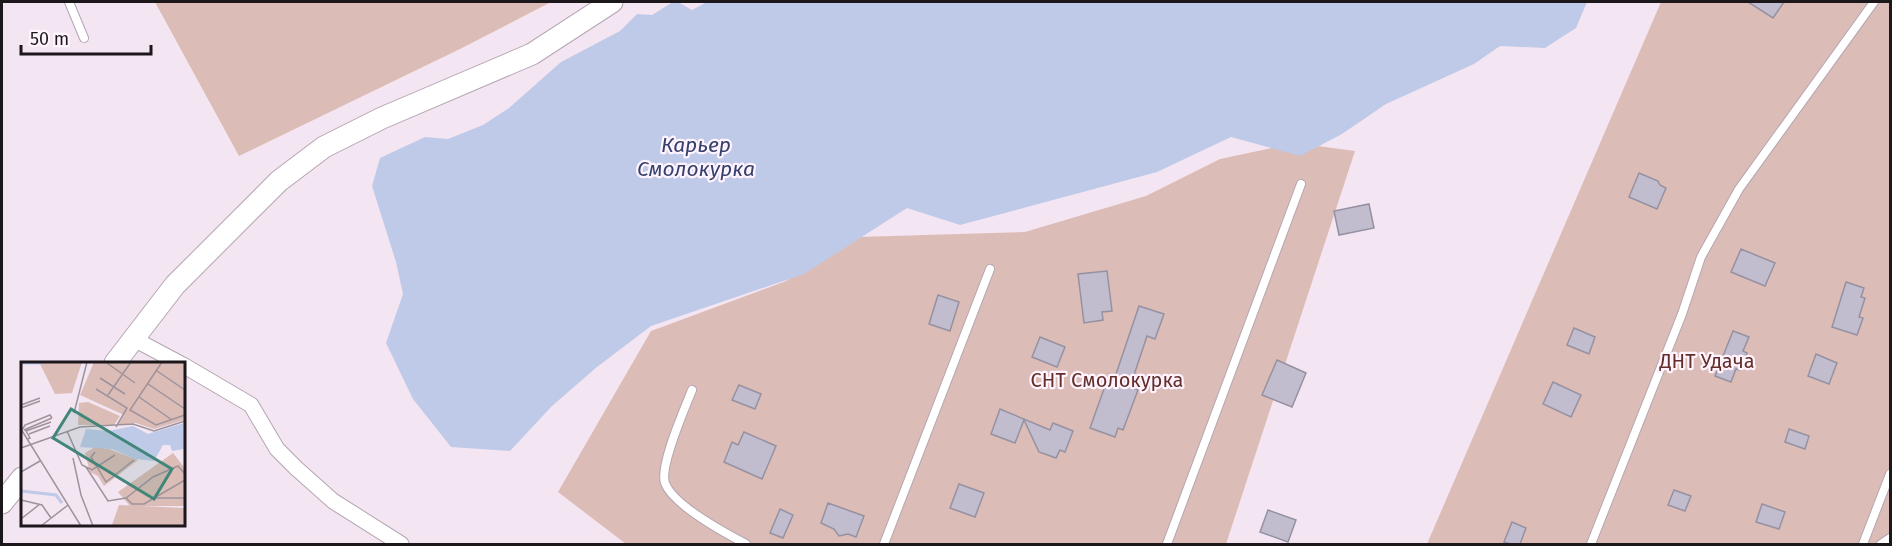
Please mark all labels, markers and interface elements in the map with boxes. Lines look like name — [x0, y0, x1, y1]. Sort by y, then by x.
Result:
scale bar — [21, 18, 152, 56]
text: 50 m — [30, 28, 69, 50]
water label: Карьер Смолокурка — [637, 132, 755, 182]
park label: ДНТ Удача — [1658, 349, 1755, 373]
inset map — [21, 362, 184, 525]
park label: СНТ Смолокурка — [1031, 368, 1183, 392]

